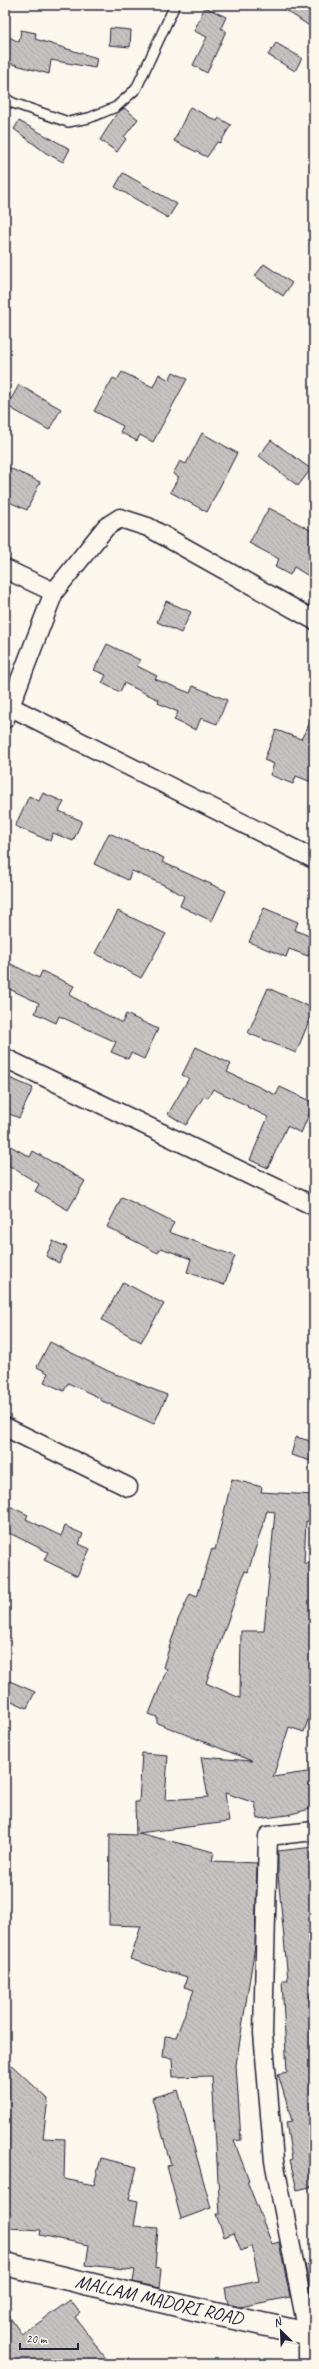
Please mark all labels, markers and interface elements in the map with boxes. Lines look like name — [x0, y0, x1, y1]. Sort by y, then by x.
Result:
street label: MALLAM MADORI ROAD — [73, 2269, 247, 2331]
north arrow — [261, 2311, 301, 2351]
text: N — [271, 2313, 285, 2330]
scale bar — [20, 2325, 78, 2351]
text: 20 m — [26, 2331, 48, 2347]

